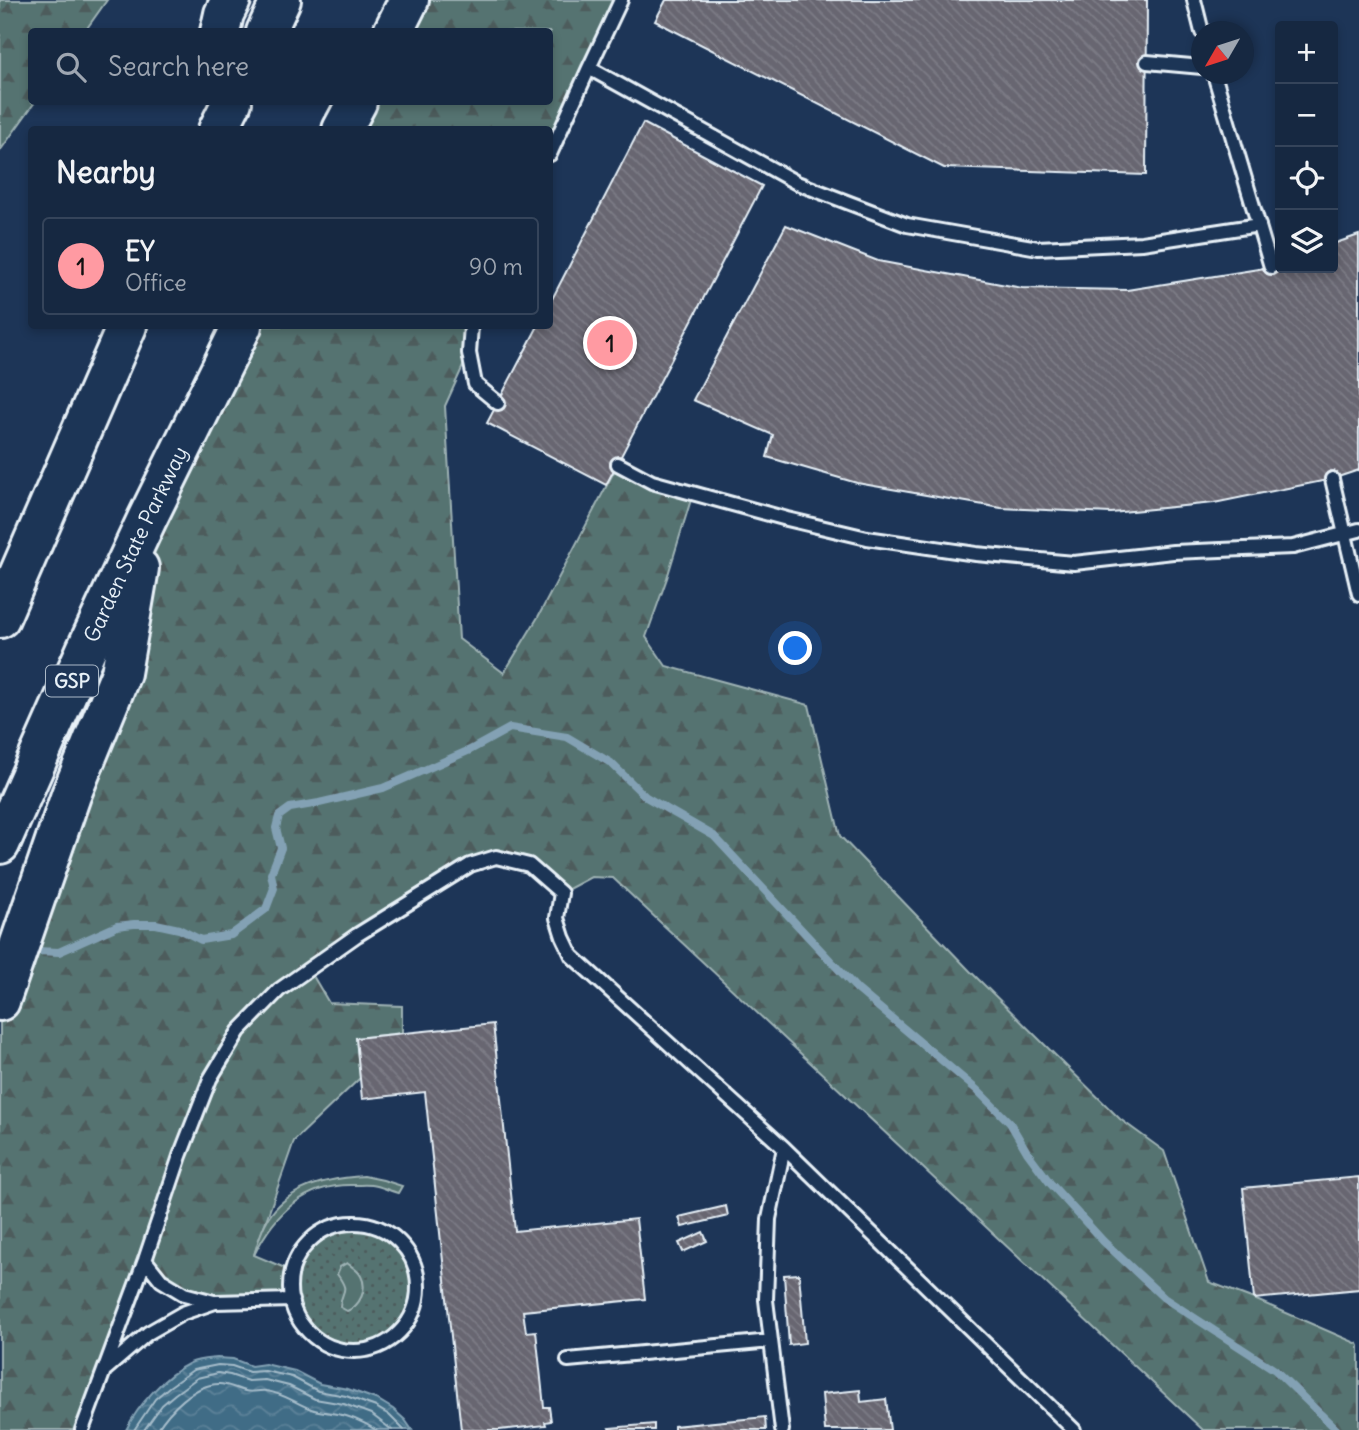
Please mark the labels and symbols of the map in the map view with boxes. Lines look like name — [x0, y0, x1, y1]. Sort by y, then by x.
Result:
north arrow — [1191, 21, 1254, 84]
pin: 1 — [587, 317, 633, 369]
street label: Garden State Parkway — [78, 442, 194, 646]
your location — [778, 631, 812, 665]
road number: GSP — [46, 666, 98, 696]

